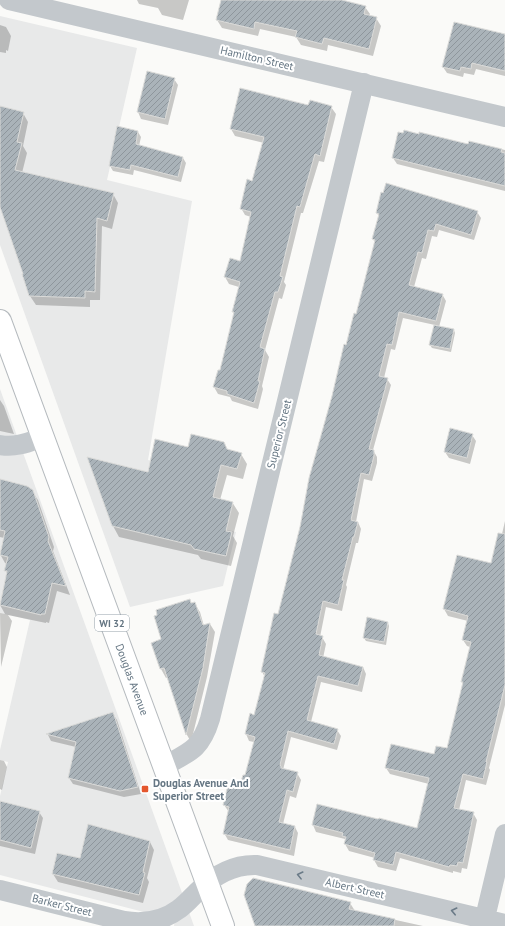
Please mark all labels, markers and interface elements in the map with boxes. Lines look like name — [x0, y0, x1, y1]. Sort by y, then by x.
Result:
street label: Hamilton Street — [219, 43, 295, 73]
street label: Superior Street — [264, 398, 294, 470]
road number: WI 32 — [95, 615, 129, 631]
street label: Douglas Avenue — [113, 642, 152, 718]
place label: Douglas Avenue And Superior Street — [153, 776, 249, 803]
marker: Douglas Avenue And Superior Street — [140, 784, 150, 794]
one-way arrow — [297, 871, 303, 879]
street label: Albert Street — [324, 874, 386, 902]
street label: Barker Street — [31, 891, 94, 919]
one-way arrow — [450, 908, 457, 916]

